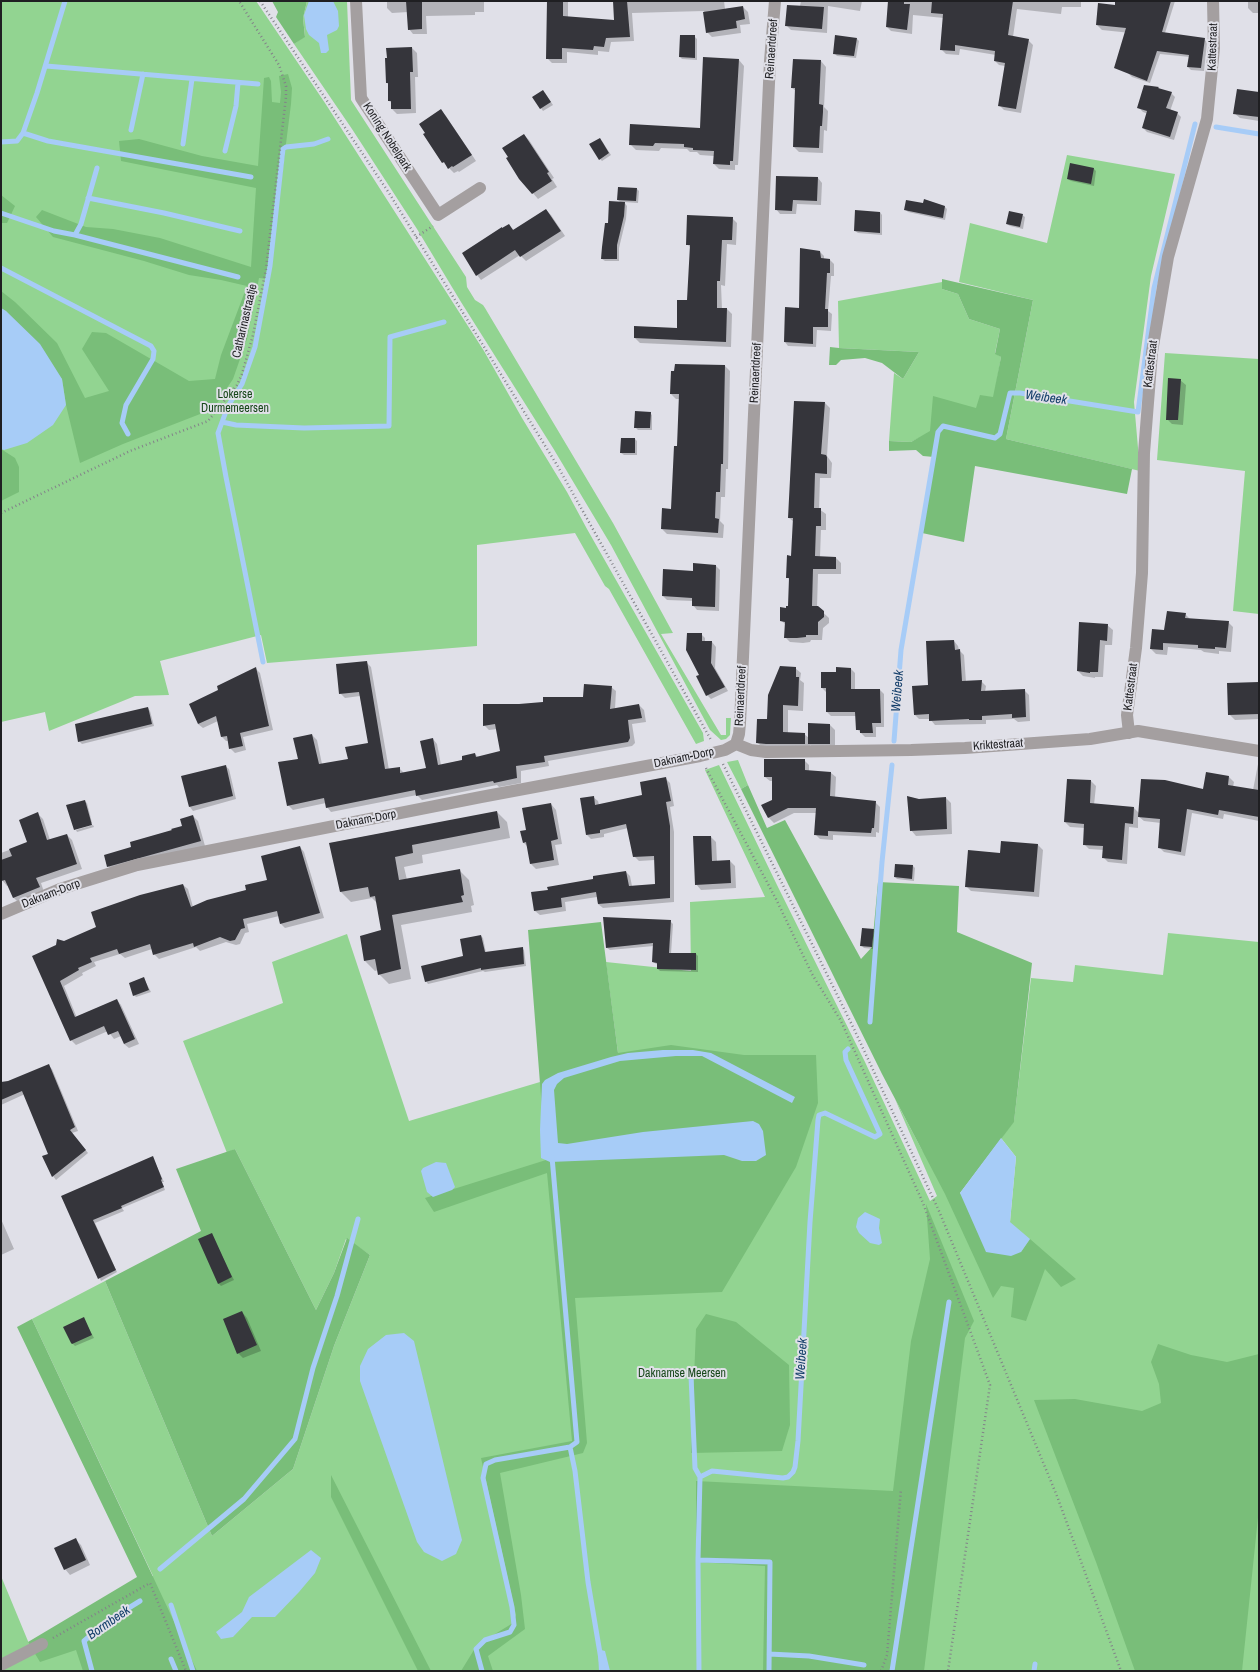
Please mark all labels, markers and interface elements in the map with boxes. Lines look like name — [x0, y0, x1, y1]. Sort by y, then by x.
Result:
street label: Reinaertdreef — [763, 18, 781, 80]
street label: Kattestraat — [1205, 23, 1221, 71]
street label: Koning Nobelpark — [360, 100, 414, 174]
street label: Catharinastraatje — [229, 283, 261, 359]
street label: Kattestraat — [1141, 340, 1161, 388]
street label: Reinaertdreef — [747, 343, 765, 403]
water label: Weibeek — [1024, 387, 1068, 409]
park label: Lokerse Durmemeersen — [201, 388, 269, 416]
street label: Kattestraat — [1121, 663, 1141, 711]
street label: Reinaertdreef — [732, 666, 750, 726]
water label: Weibeek — [888, 669, 908, 713]
street label: Kriktestraat — [972, 736, 1024, 754]
street label: Daknam-Dorp — [653, 745, 715, 771]
street label: Daknam-Dorp — [335, 807, 397, 833]
street label: Daknam-Dorp — [20, 876, 82, 912]
water label: Weibeek — [793, 1338, 811, 1380]
park label: Daknamse Meersen — [638, 1367, 726, 1381]
water label: Bormbeek — [85, 1603, 133, 1643]

